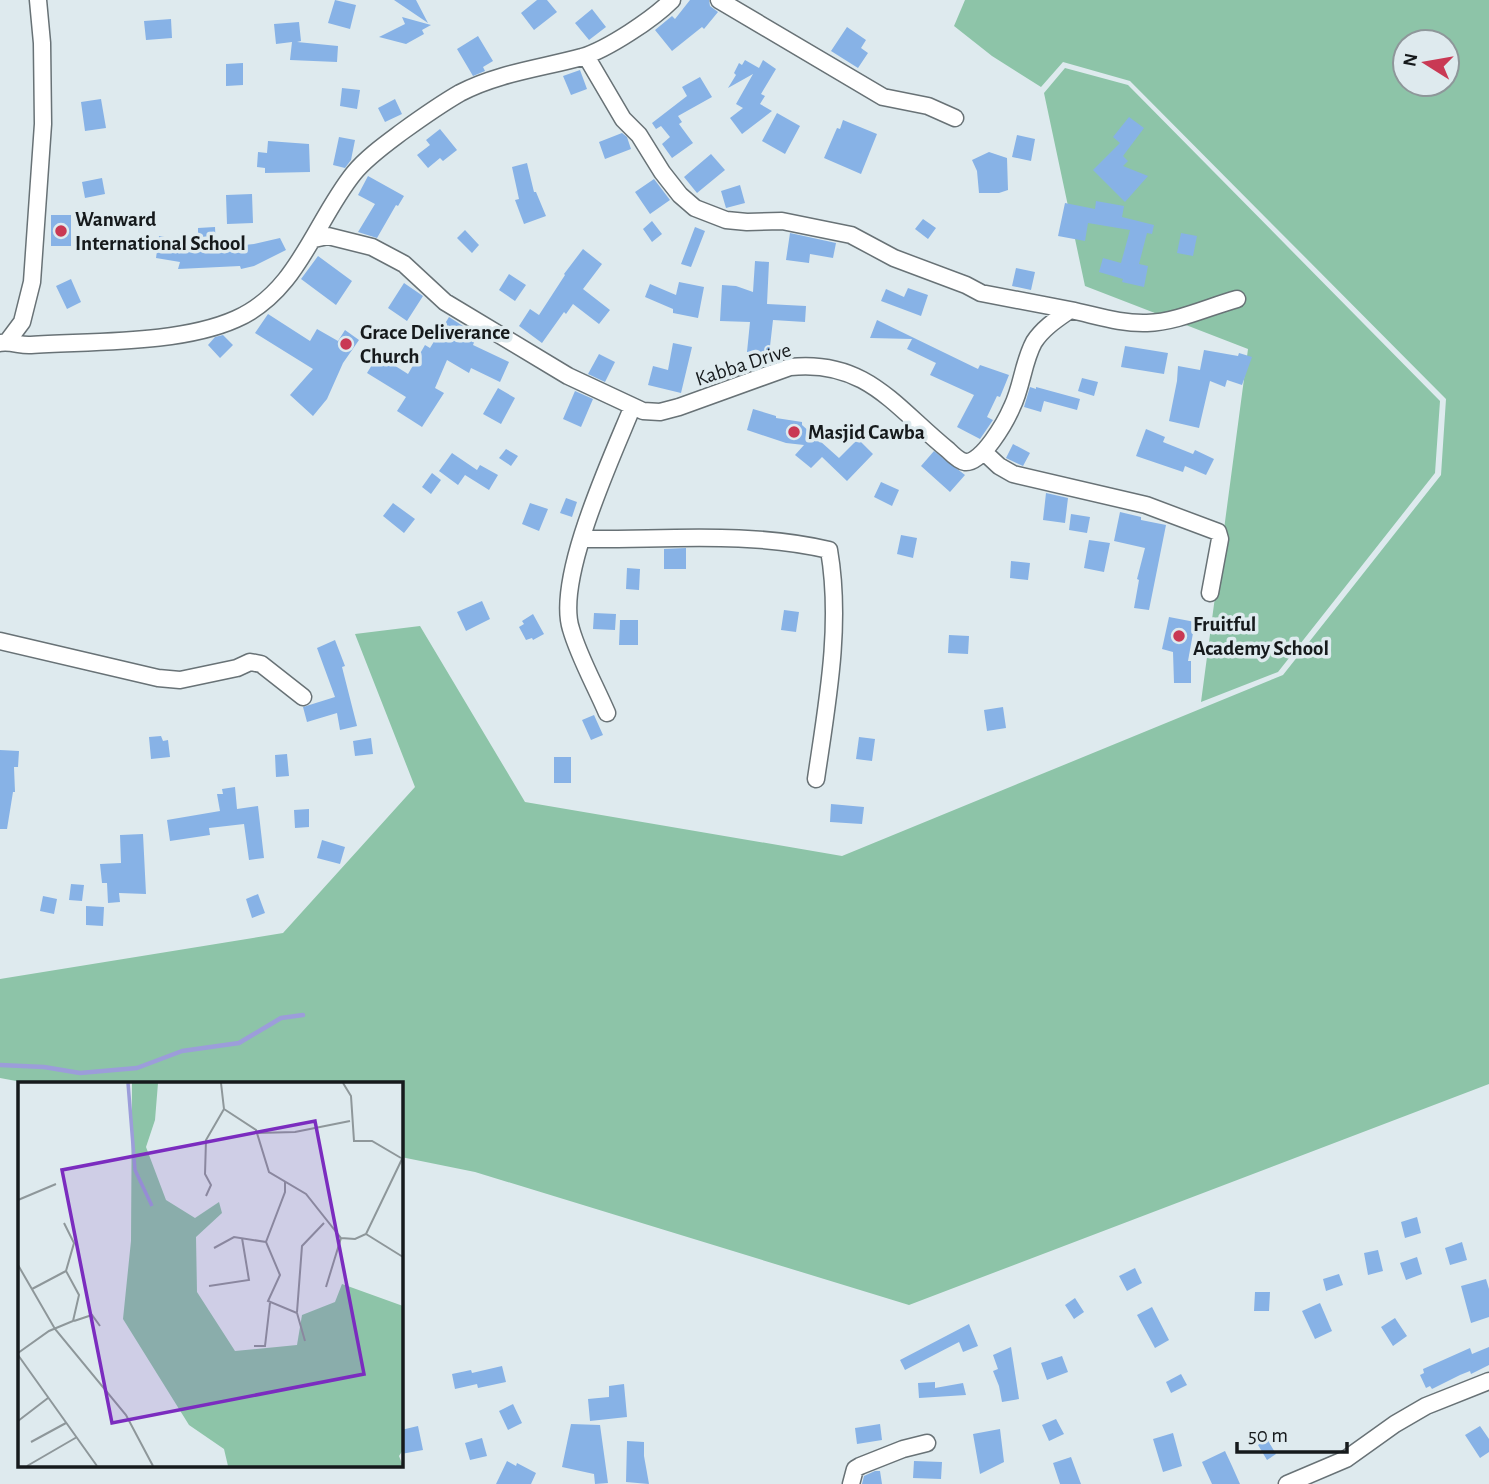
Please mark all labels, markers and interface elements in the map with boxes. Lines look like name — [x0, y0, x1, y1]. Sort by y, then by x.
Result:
north arrow — [1391, 28, 1461, 98]
text: N — [1400, 52, 1421, 68]
place label: Wanward International School — [75, 209, 246, 254]
marker: Wanward International School — [53, 223, 69, 239]
place label: Grace Deliverance Church — [360, 322, 510, 367]
marker: Grace Deliverance Church — [338, 336, 354, 352]
street label: Kabba Drive — [693, 339, 794, 390]
place label: Masjid Cawba — [808, 422, 925, 443]
marker: Masjid Cawba — [786, 424, 802, 440]
place label: Fruitful Academy School — [1193, 614, 1329, 659]
marker: Fruitful Academy School — [1171, 628, 1187, 644]
inset map — [18, 1082, 402, 1466]
scale bar — [1237, 1410, 1347, 1454]
text: 50 m — [1248, 1425, 1288, 1446]

